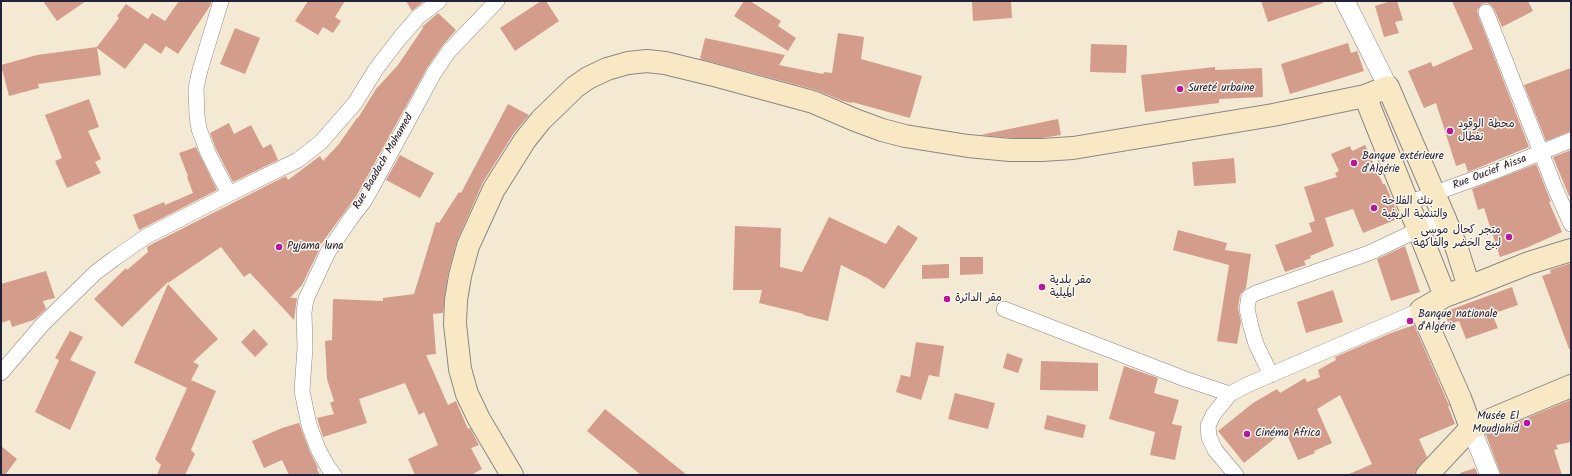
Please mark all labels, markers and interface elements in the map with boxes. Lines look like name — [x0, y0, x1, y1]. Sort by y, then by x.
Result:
place label: Sureté urbaine — [1188, 82, 1255, 96]
marker: Sureté urbaine — [1175, 84, 1185, 94]
street label: Rue Baadach Mohamed — [351, 112, 417, 212]
place label: محطة الوقود نفطال — [1458, 118, 1515, 144]
marker: محطة الوقود نفطال — [1445, 126, 1455, 136]
place label: Banque extérieure d'Algérie — [1362, 150, 1444, 176]
street label: Rue Oucief Aissa — [1451, 153, 1529, 193]
marker: Banque extérieure d'Algérie — [1349, 158, 1359, 168]
place label: بنك الفلاحة والتنمية الريفية — [1382, 195, 1448, 221]
marker: بنك الفلاحة والتنمية الريفية — [1369, 203, 1379, 213]
place label: متجر كحال موسى لبيع الخضر والفاكهة — [1413, 224, 1501, 250]
marker: متجر كحال موسى لبيع الخضر والفاكهة — [1504, 232, 1514, 242]
place label: Pyjama luna — [287, 240, 343, 254]
marker: Pyjama luna — [274, 242, 284, 252]
place label: مقر بلدية الميلية — [1050, 274, 1092, 300]
marker: مقر بلدية الميلية — [1037, 282, 1047, 292]
place label: مقر الدائرة — [955, 292, 1002, 306]
marker: مقر الدائرة — [942, 294, 952, 304]
place label: Banque nationale d'Algérie — [1418, 308, 1497, 334]
marker: Banque nationale d'Algérie — [1405, 316, 1415, 326]
place label: Musée El Moudjahid — [1473, 410, 1519, 436]
marker: Musée El Moudjahid — [1522, 418, 1532, 428]
place label: Cinéma Africa — [1255, 427, 1320, 441]
marker: Cinéma Africa — [1242, 429, 1252, 439]

